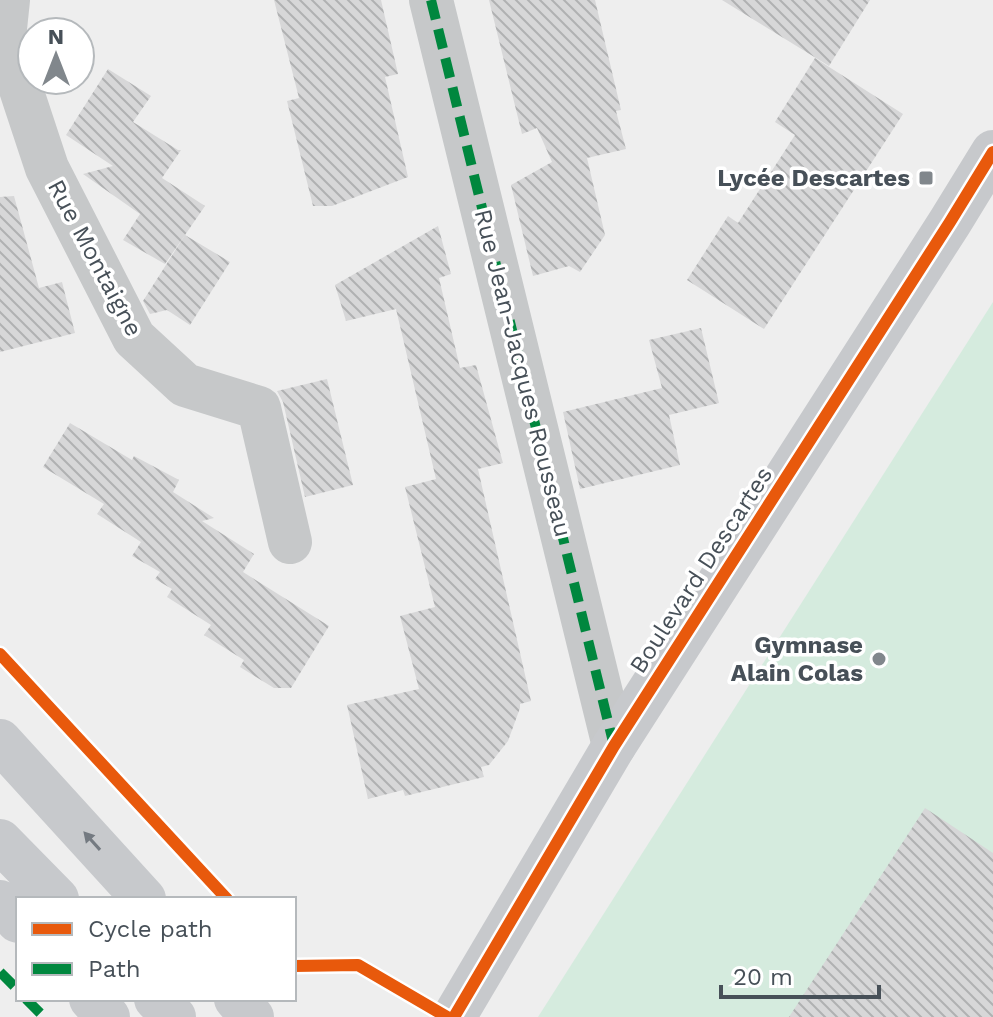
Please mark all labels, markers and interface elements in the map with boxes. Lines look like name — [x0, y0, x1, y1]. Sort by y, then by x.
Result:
north arrow — [16, 16, 96, 96]
text: N — [48, 24, 64, 49]
place label: Lycée Descartes — [717, 164, 910, 192]
marker: Lycée Descartes — [917, 169, 935, 187]
street label: Rue Montaigne — [42, 175, 148, 341]
street label: Rue Jean-Jacques Rousseau — [469, 206, 577, 540]
street label: Boulevard Descartes — [624, 461, 778, 679]
place label: Gymnase Alain Colas — [731, 631, 863, 687]
marker: Gymnase Alain Colas — [870, 650, 888, 668]
one-way arrow — [83, 832, 101, 851]
legend — [16, 897, 296, 1001]
text: Cycle path — [88, 915, 213, 943]
scale bar — [721, 949, 879, 999]
text: Path — [88, 955, 141, 983]
text: 20 m — [733, 963, 793, 991]

